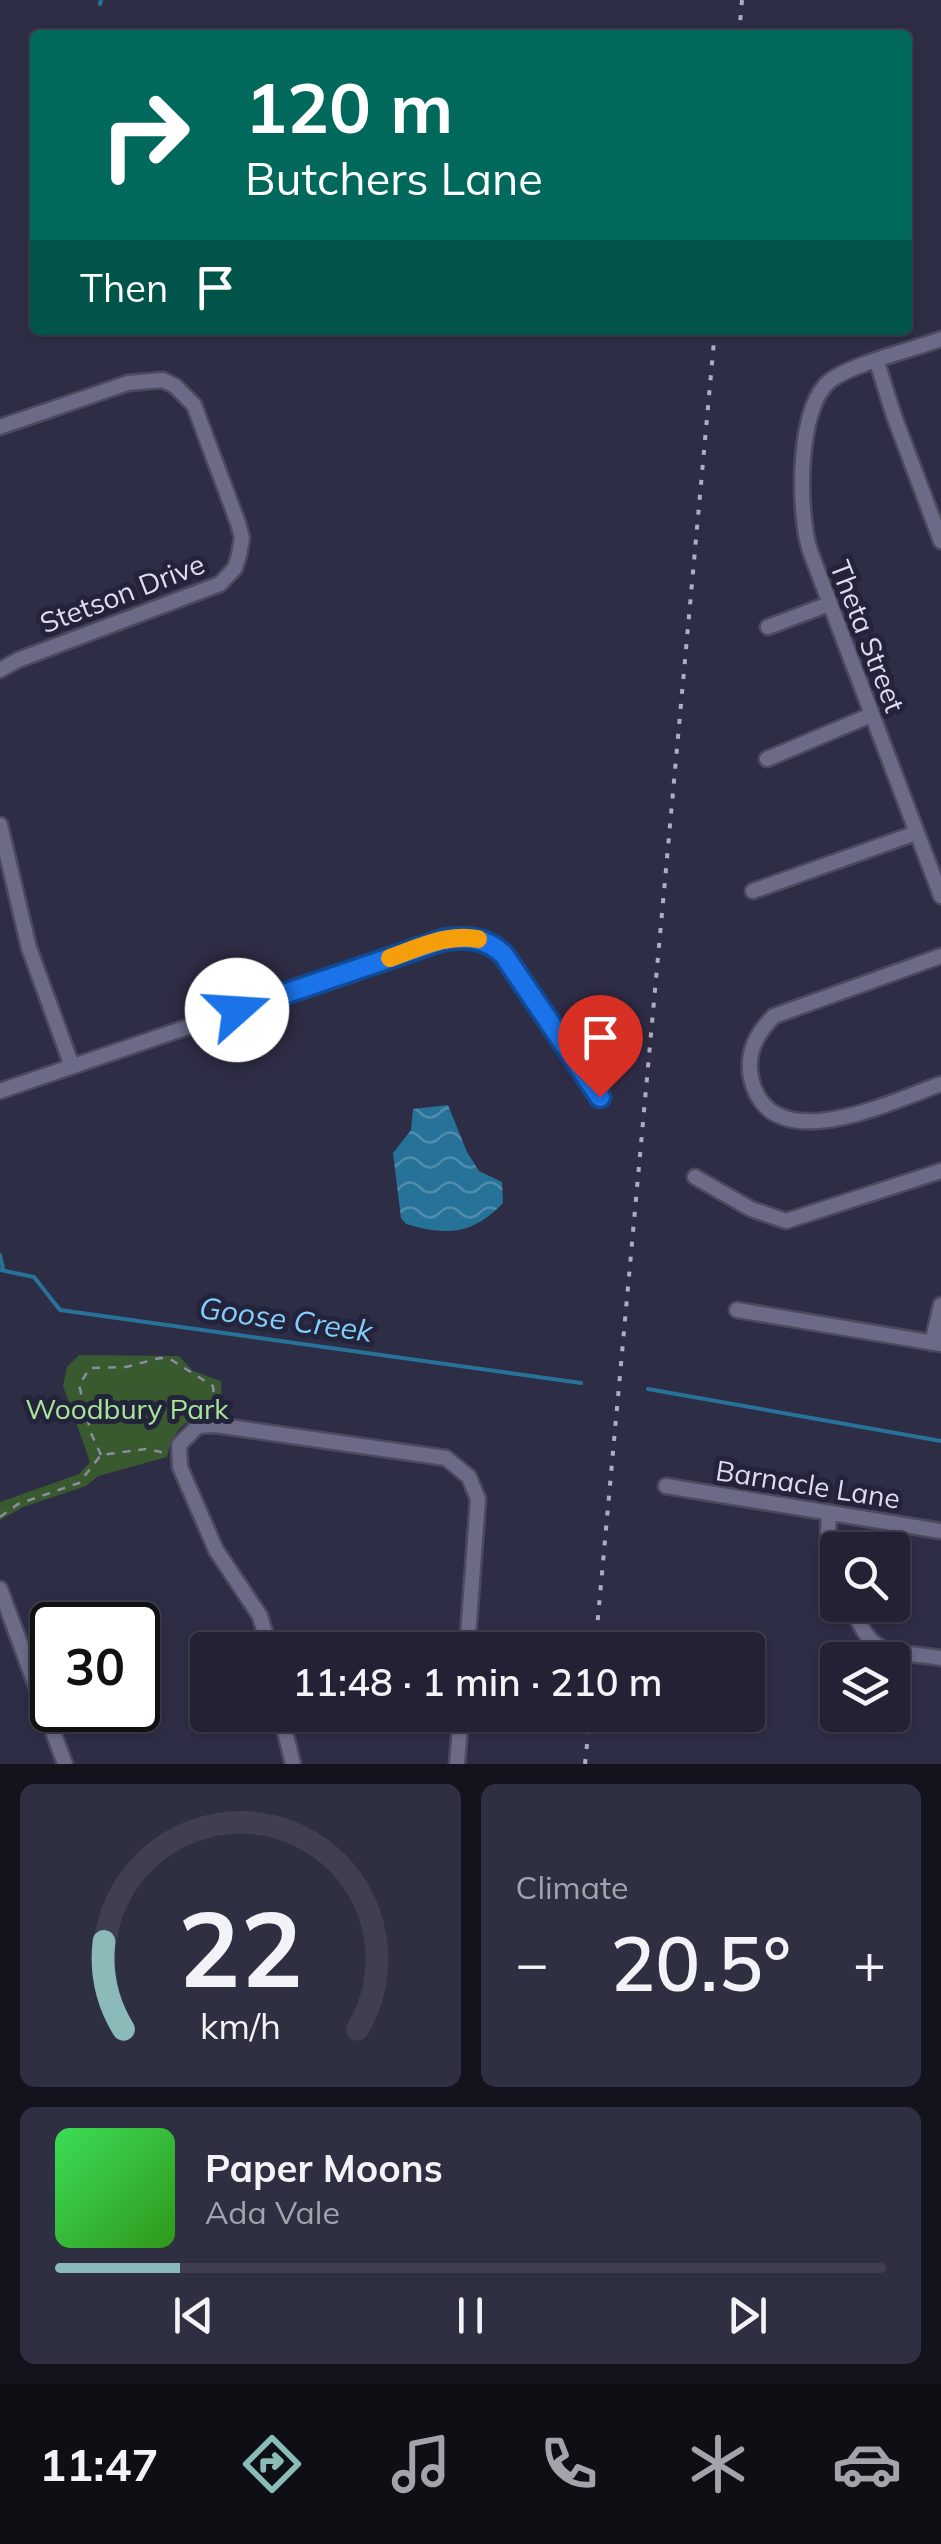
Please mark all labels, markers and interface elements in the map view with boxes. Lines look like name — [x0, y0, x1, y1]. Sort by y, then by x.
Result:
text: 120 m — [245, 63, 453, 151]
icon: right — [80, 70, 210, 200]
text: Butchers Lane — [245, 150, 543, 206]
icon: arrive — [188, 260, 243, 315]
text: Then — [80, 264, 168, 312]
street label: Stetson Drive — [35, 546, 209, 640]
street label: Theta Street — [823, 555, 913, 717]
position arrow — [185, 958, 289, 1062]
pin — [558, 995, 643, 1098]
icon: arrive — [573, 1010, 628, 1065]
water label: Goose Creek — [197, 1288, 377, 1350]
park label: Woodbury Park — [25, 1391, 229, 1426]
street label: Barnacle Lane — [713, 1452, 903, 1516]
map controls — [820, 1532, 910, 1732]
button: search — [820, 1532, 910, 1622]
speed limit sign: 30 — [30, 1602, 160, 1732]
button: layers — [820, 1642, 910, 1732]
text: 11:48 · 1 min · 210 m — [292, 1658, 663, 1706]
text: Climate — [516, 1867, 628, 1907]
text: 22 — [178, 1882, 303, 2013]
text: 20.5° — [610, 1916, 791, 2010]
text: − — [516, 1928, 549, 1997]
text: + — [853, 1928, 886, 1997]
text: km/h — [200, 2003, 281, 2048]
text: Paper Moons — [205, 2144, 443, 2192]
text: Ada Vale — [205, 2192, 340, 2232]
icon: previous — [166, 2288, 221, 2343]
icon: pause — [443, 2288, 498, 2343]
icon: next — [720, 2288, 775, 2343]
icon: directions — [237, 2429, 307, 2499]
icon: music — [386, 2429, 456, 2499]
icon: phone — [534, 2429, 604, 2499]
icon: climate — [683, 2429, 753, 2499]
icon: car — [832, 2429, 902, 2499]
text: 11:47 — [39, 2436, 158, 2492]

